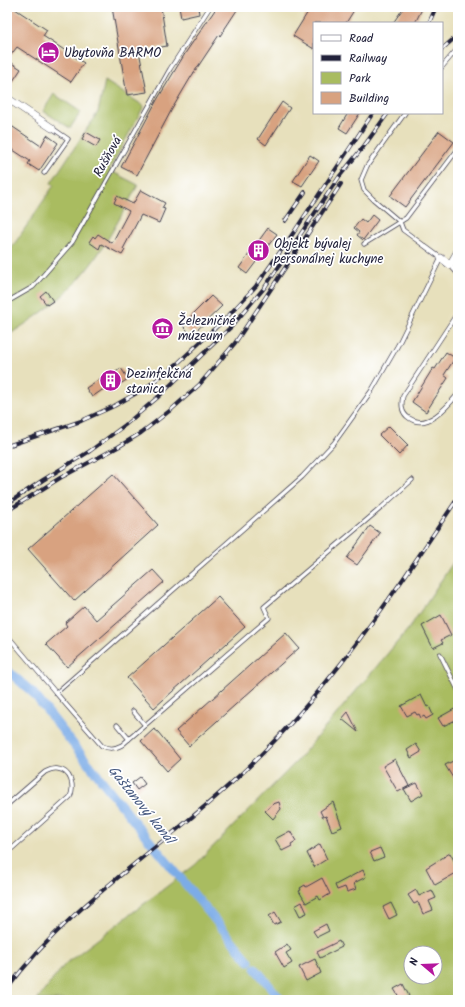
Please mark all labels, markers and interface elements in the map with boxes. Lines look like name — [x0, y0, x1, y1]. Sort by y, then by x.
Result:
legend — [313, 22, 443, 114]
text: Road — [349, 29, 374, 48]
hotel icon: Ubytovňa BARMO — [35, 40, 61, 66]
place label: Ubytovňa BARMO — [64, 43, 161, 64]
text: Railway — [349, 49, 387, 68]
text: Park — [349, 69, 371, 88]
text: Building — [349, 89, 389, 108]
street label: Rušňová — [88, 131, 129, 181]
place label: Objekt bývalej personálnej kuchyne — [273, 234, 383, 270]
building icon: Objekt bývalej personálnej kuchyne — [245, 238, 271, 264]
place label: Železničné múzeum — [178, 311, 236, 347]
museum icon: Železničné múzeum — [149, 315, 175, 341]
place label: Dezinfekčná stanica — [126, 364, 194, 400]
building icon: Dezinfekčná stanica — [98, 368, 124, 394]
water label: Gaštanový kanál — [102, 761, 181, 851]
north arrow — [403, 945, 443, 985]
text: N — [405, 956, 424, 968]

